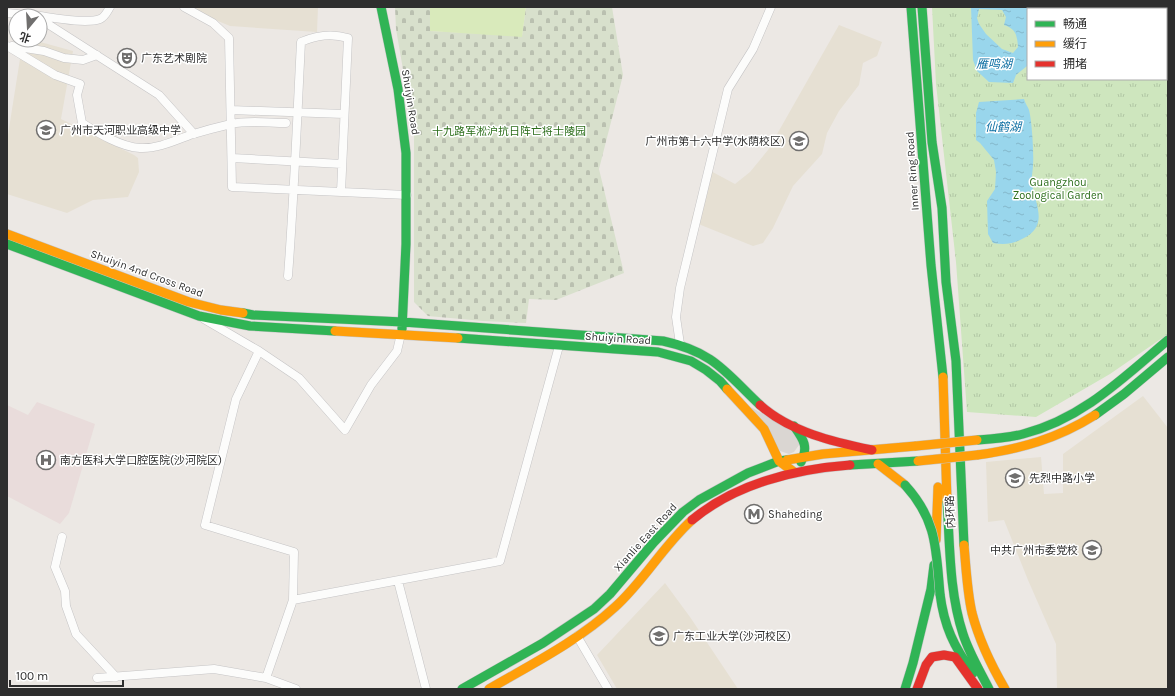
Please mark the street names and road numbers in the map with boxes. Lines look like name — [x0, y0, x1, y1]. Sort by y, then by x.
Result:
street label: Shuiyin Road — [399, 68, 422, 136]
street label: Inner Ring Road — [903, 131, 922, 211]
street label: Shuiyin 4nd Cross Road — [89, 247, 205, 300]
street label: Shuiyin Road — [584, 330, 651, 347]
street label: 内环路 — [943, 495, 958, 529]
street label: Xianlie East Road — [611, 500, 680, 574]

